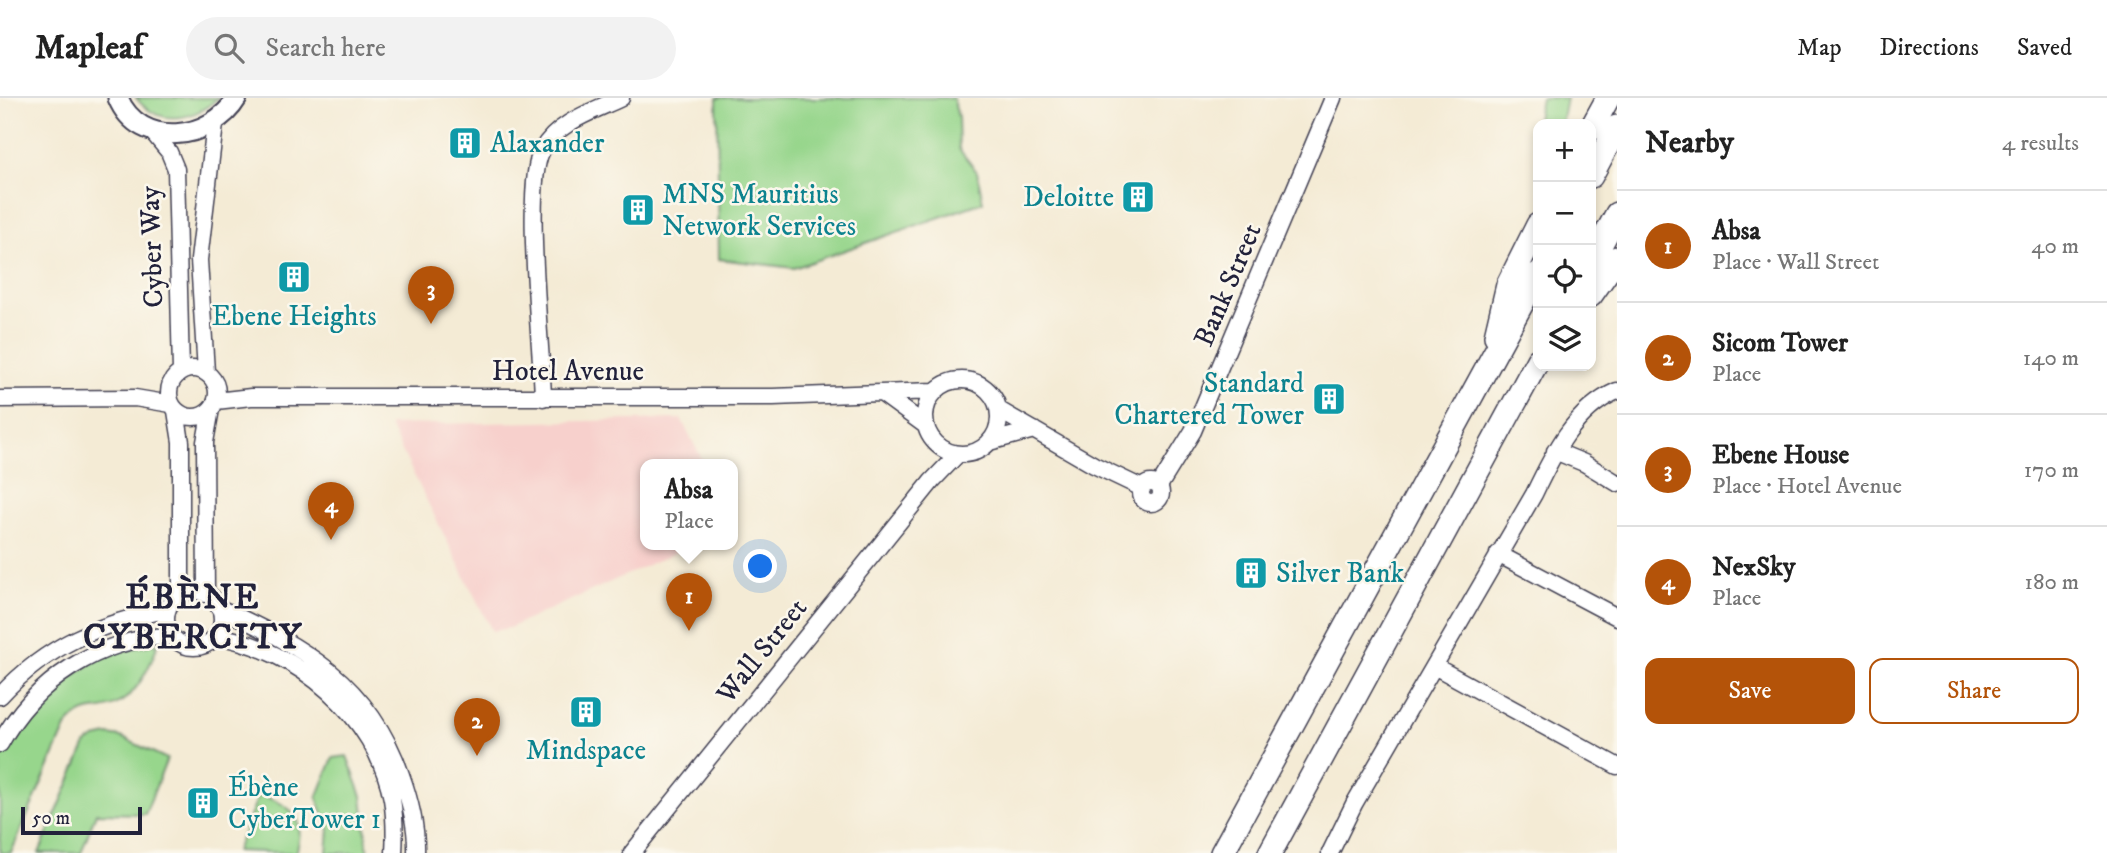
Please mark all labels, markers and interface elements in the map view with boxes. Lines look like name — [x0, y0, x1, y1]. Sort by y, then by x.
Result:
search box — [186, 17, 676, 80]
text: Mapleaf — [35, 28, 144, 69]
icon: search — [210, 29, 248, 67]
text: Search here — [266, 32, 386, 65]
text: Map — [1797, 33, 1842, 63]
text: Directions — [1880, 33, 1979, 63]
text: Saved — [2017, 33, 2072, 63]
map controls — [1533, 119, 1596, 371]
button: + — [1533, 119, 1596, 182]
building icon: Alaxander — [446, 124, 484, 162]
text: Nearby — [1645, 125, 1734, 162]
place label: Alaxander — [490, 126, 605, 161]
text: 4 results — [2002, 129, 2079, 158]
place label: MNS Mauritius Network Services — [662, 177, 856, 244]
building icon: Deloitte — [1119, 178, 1157, 216]
place label: Deloitte — [1023, 180, 1114, 215]
button: − — [1533, 182, 1596, 245]
street label: Cyber Way — [132, 185, 172, 308]
building icon: MNS Mauritius Network Services — [619, 191, 657, 229]
text: Absa — [1712, 215, 1760, 248]
street label: Bank Street — [1186, 218, 1270, 352]
text: 1 — [1664, 232, 1672, 261]
text: 40 m — [2031, 232, 2079, 261]
button: locate — [1533, 245, 1596, 308]
text: Place · Wall Street — [1712, 248, 1879, 277]
building icon: Ebene Heights — [275, 258, 313, 296]
pin: 3 — [408, 266, 454, 324]
place label: Ebene Heights — [211, 299, 377, 334]
button: layers — [1533, 308, 1596, 371]
text: Sicom Tower — [1712, 327, 1848, 360]
text: 2 — [1662, 344, 1674, 373]
text: 140 m — [2023, 344, 2079, 373]
street label: Hotel Avenue — [492, 354, 644, 389]
text: Place — [1712, 360, 1761, 389]
place label: Standard Chartered Tower — [1114, 366, 1305, 433]
building icon: Standard Chartered Tower — [1310, 380, 1348, 418]
text: Ebene House — [1712, 439, 1849, 472]
text: 3 — [1664, 456, 1672, 485]
text: 170 m — [2024, 456, 2079, 485]
popup — [640, 459, 738, 550]
text: Place · Hotel Avenue — [1712, 472, 1902, 501]
text: Absa — [664, 474, 713, 507]
pin: 4 — [308, 482, 354, 540]
text: Place — [664, 507, 714, 536]
your location — [743, 549, 777, 583]
text: NexSky — [1712, 551, 1795, 584]
building icon: Silver Bank — [1232, 554, 1270, 592]
place label: Silver Bank — [1276, 556, 1405, 591]
text: 4 — [1661, 568, 1675, 597]
text: 180 m — [2024, 568, 2079, 597]
pin: 1 — [666, 573, 712, 631]
district label: ÉBÈNE CYBERCITY — [83, 574, 303, 660]
text: Place — [1712, 584, 1761, 613]
street label: Wall Street — [708, 591, 815, 711]
button: Save — [1645, 658, 1855, 724]
button: Share — [1869, 658, 2079, 724]
building icon: Mindspace — [567, 693, 605, 731]
pin: 2 — [454, 698, 500, 756]
place label: Mindspace — [526, 733, 646, 768]
place label: Ébène CyberTower 1 — [228, 770, 381, 837]
building icon: Ébène CyberTower 1 — [184, 784, 222, 822]
scale bar — [21, 804, 142, 836]
text: 50 m — [32, 807, 70, 830]

